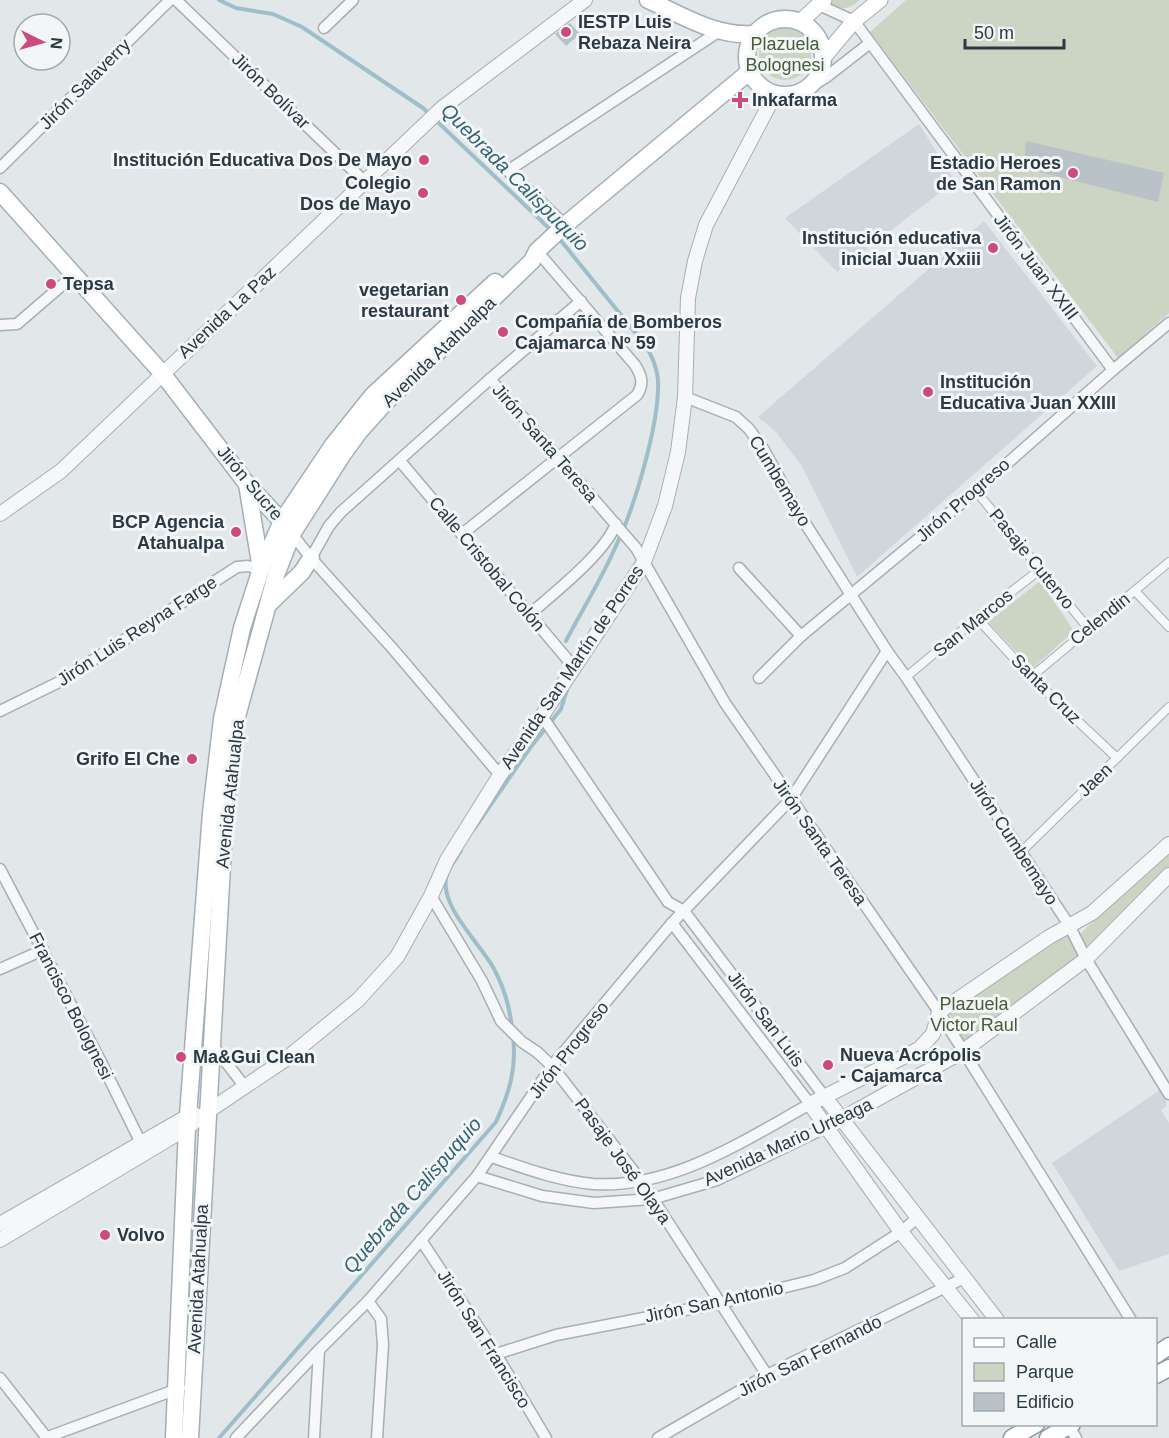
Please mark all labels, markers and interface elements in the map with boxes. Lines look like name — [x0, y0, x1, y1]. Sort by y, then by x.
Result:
north arrow — [12, 12, 72, 72]
place label: IESTP Luis Rebaza Neira — [578, 12, 692, 53]
scale bar — [965, 12, 1064, 50]
text: 50 m — [974, 23, 1014, 43]
marker: IESTP Luis Rebaza Neira — [559, 25, 573, 39]
street label: Jirón Salaverry — [35, 34, 135, 134]
park label: Plazuela Bolognesi — [745, 34, 825, 75]
text: N — [47, 37, 65, 50]
street label: Jirón Bolívar — [228, 49, 314, 133]
place label: Inkafarma — [752, 90, 838, 110]
marker: Inkafarma — [733, 93, 747, 107]
water label: Quebrada Calispuquio — [437, 99, 593, 255]
place label: Institución Educativa Dos De Mayo — [113, 150, 412, 170]
marker: Institución Educativa Dos De Mayo — [417, 153, 431, 167]
place label: Estadio Heroes de San Ramon — [930, 153, 1061, 194]
marker: Estadio Heroes de San Ramon — [1066, 166, 1080, 180]
place label: Colegio Dos de Mayo — [300, 173, 411, 214]
marker: Colegio Dos de Mayo — [416, 186, 430, 200]
street label: Jirón Juan XXIII — [990, 210, 1082, 324]
place label: Institución educativa inicial Juan Xxiii — [802, 228, 982, 269]
marker: Institución educativa inicial Juan Xxiii — [986, 241, 1000, 255]
street label: Avenida La Paz — [174, 262, 280, 362]
place label: Tepsa — [63, 274, 115, 294]
marker: Tepsa — [44, 277, 58, 291]
place label: vegetarian restaurant — [359, 280, 449, 321]
street label: Avenida Atahualpa — [378, 292, 501, 411]
marker: vegetarian restaurant — [454, 293, 468, 307]
place label: Compañía de Bomberos Cajamarca Nº 59 — [515, 312, 722, 353]
marker: Compañía de Bomberos Cajamarca Nº 59 — [496, 325, 510, 339]
place label: Institución Educativa Juan XXIII — [940, 372, 1116, 413]
street label: Jirón Santa Teresa — [488, 380, 602, 507]
marker: Institución Educativa Juan XXIII — [921, 385, 935, 399]
street label: Cumbemayo — [745, 432, 815, 530]
street label: Jirón Sucre — [213, 442, 287, 524]
street label: Jirón Progreso — [912, 454, 1014, 546]
street label: Calle Cristobal Colón — [425, 493, 549, 635]
street label: Pasaje Cutervo — [986, 505, 1078, 613]
place label: BCP Agencia Atahualpa — [112, 512, 225, 553]
marker: BCP Agencia Atahualpa — [229, 525, 243, 539]
street label: Avenida San Martín de Porres — [496, 562, 648, 772]
street label: Jirón Luis Reyna Farge — [54, 572, 220, 690]
street label: San Marcos — [929, 585, 1017, 661]
street label: Celendin — [1066, 589, 1134, 649]
street label: Santa Cruz — [1007, 650, 1085, 728]
street label: Avenida Atahualpa — [212, 717, 248, 870]
place label: Grifo El Che — [76, 749, 180, 769]
marker: Grifo El Che — [185, 752, 199, 766]
street label: Jaen — [1074, 759, 1116, 801]
street label: Jirón Santa Teresa — [769, 775, 872, 910]
street label: Jirón Cumbemayo — [966, 775, 1062, 909]
street label: Francisco Bolognesi — [25, 929, 117, 1083]
street label: Jirón San Luis — [724, 967, 808, 1071]
park label: Plazuela Victor Raul — [930, 994, 1018, 1035]
street label: Jirón Progreso — [525, 998, 613, 1102]
place label: Nueva Acrópolis - Cajamarca — [840, 1045, 981, 1086]
place label: Ma&Gui Clean — [193, 1047, 315, 1067]
marker: Ma&Gui Clean — [174, 1050, 188, 1064]
marker: Nueva Acrópolis - Cajamarca — [821, 1058, 835, 1072]
street label: Pasaje José Olaya — [571, 1094, 676, 1228]
street label: Avenida Mario Urteaga — [700, 1094, 876, 1190]
water label: Quebrada Calispuquio — [338, 1113, 486, 1277]
street label: Avenida Atahualpa — [184, 1203, 212, 1354]
place label: Volvo — [117, 1225, 165, 1245]
marker: Volvo — [98, 1228, 112, 1242]
street label: Jirón San Francisco — [433, 1266, 535, 1412]
street label: Jirón San Antonio — [643, 1278, 785, 1326]
street label: Jirón San Fernando — [735, 1311, 885, 1401]
legend — [962, 1318, 1157, 1426]
text: Calle — [1016, 1332, 1057, 1352]
text: Parque — [1016, 1362, 1074, 1382]
text: Edificio — [1016, 1392, 1074, 1412]

